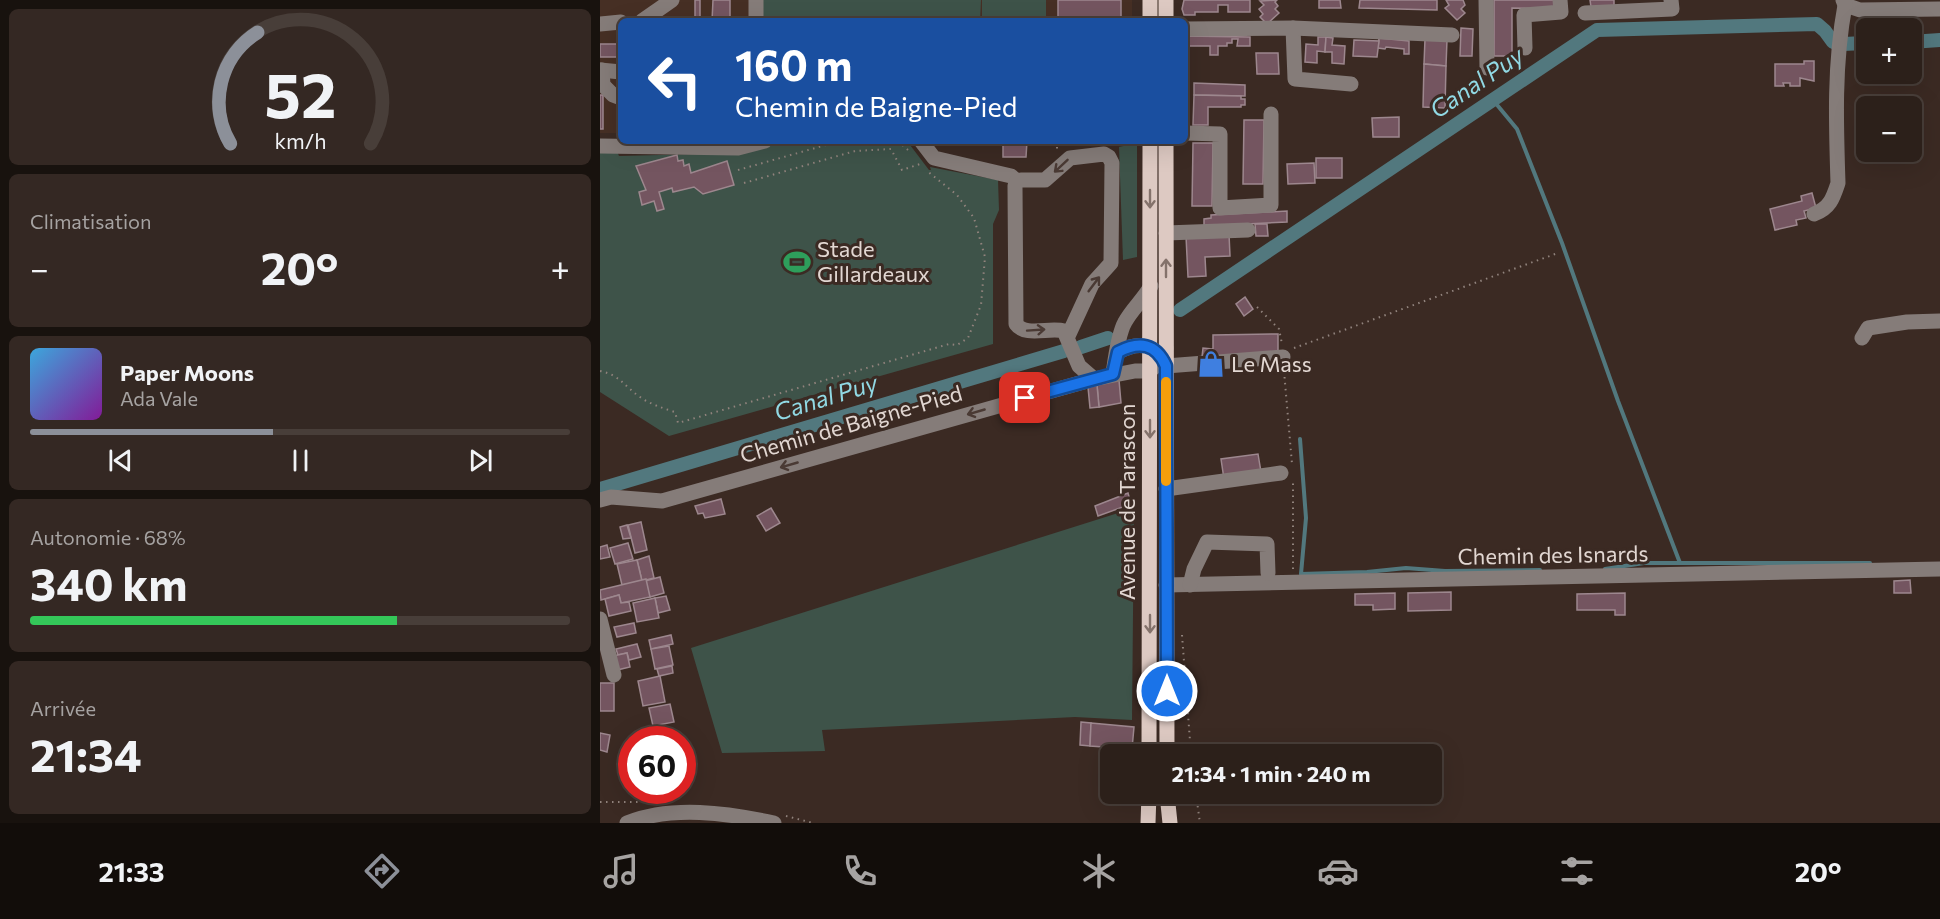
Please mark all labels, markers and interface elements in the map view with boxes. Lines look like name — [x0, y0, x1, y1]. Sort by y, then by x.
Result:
map controls — [1856, 18, 1922, 162]
button: + — [1856, 18, 1922, 84]
text: 160 m — [735, 38, 853, 90]
water label: Canal Puy — [1424, 39, 1530, 124]
icon: left — [636, 42, 714, 120]
text: 52 — [264, 55, 336, 131]
text: Chemin de Baigne-Pied — [735, 90, 1017, 123]
button: − — [1856, 96, 1922, 162]
text: km/h — [274, 127, 326, 153]
one-way arrow — [1054, 159, 1069, 173]
one-way arrow — [1144, 189, 1156, 209]
text: Climatisation — [30, 209, 151, 233]
place label: Stade Gillardeaux — [817, 235, 930, 287]
text: 20° — [261, 239, 339, 294]
text: − — [30, 247, 49, 288]
text: + — [551, 247, 570, 288]
sports icon: Stade Gillardeaux — [782, 247, 812, 277]
one-way arrow — [1160, 258, 1172, 278]
one-way arrow — [1087, 276, 1100, 292]
one-way arrow — [1026, 324, 1046, 335]
shop icon: Le Mass — [1196, 349, 1226, 379]
place label: Le Mass — [1231, 350, 1312, 377]
text: Paper Moons — [120, 359, 254, 386]
water label: Canal Puy — [770, 367, 882, 426]
pin — [999, 372, 1050, 423]
street label: Chemin de Baigne-Pied — [737, 379, 965, 468]
icon: arrive — [1008, 381, 1041, 414]
text: Ada Vale — [120, 386, 198, 410]
street label: Avenue de Tarascon — [1113, 404, 1140, 600]
one-way arrow — [967, 407, 986, 418]
one-way arrow — [1144, 419, 1156, 439]
icon: previous — [104, 444, 137, 477]
icon: pause — [284, 444, 317, 477]
icon: next — [464, 444, 497, 477]
one-way arrow — [780, 460, 799, 471]
text: Autonomie · 68% — [30, 525, 186, 549]
street label: Chemin des Isnards — [1457, 539, 1649, 570]
text: 340 km — [30, 555, 187, 610]
one-way arrow — [1144, 614, 1156, 634]
position arrow — [1135, 659, 1199, 723]
text: Arrivée — [30, 696, 96, 720]
text: 21:34 — [30, 726, 142, 781]
speed limit sign: 60 — [618, 726, 696, 804]
text: 21:34 · 1 min · 240 m — [1172, 760, 1370, 787]
icon: directions — [361, 850, 403, 892]
icon: music — [600, 850, 642, 892]
icon: phone — [839, 850, 881, 892]
icon: climate — [1078, 850, 1120, 892]
icon: car — [1317, 850, 1359, 892]
icon: filters — [1556, 850, 1598, 892]
text: 21:33 — [98, 855, 164, 888]
text: 20° — [1795, 855, 1841, 888]

